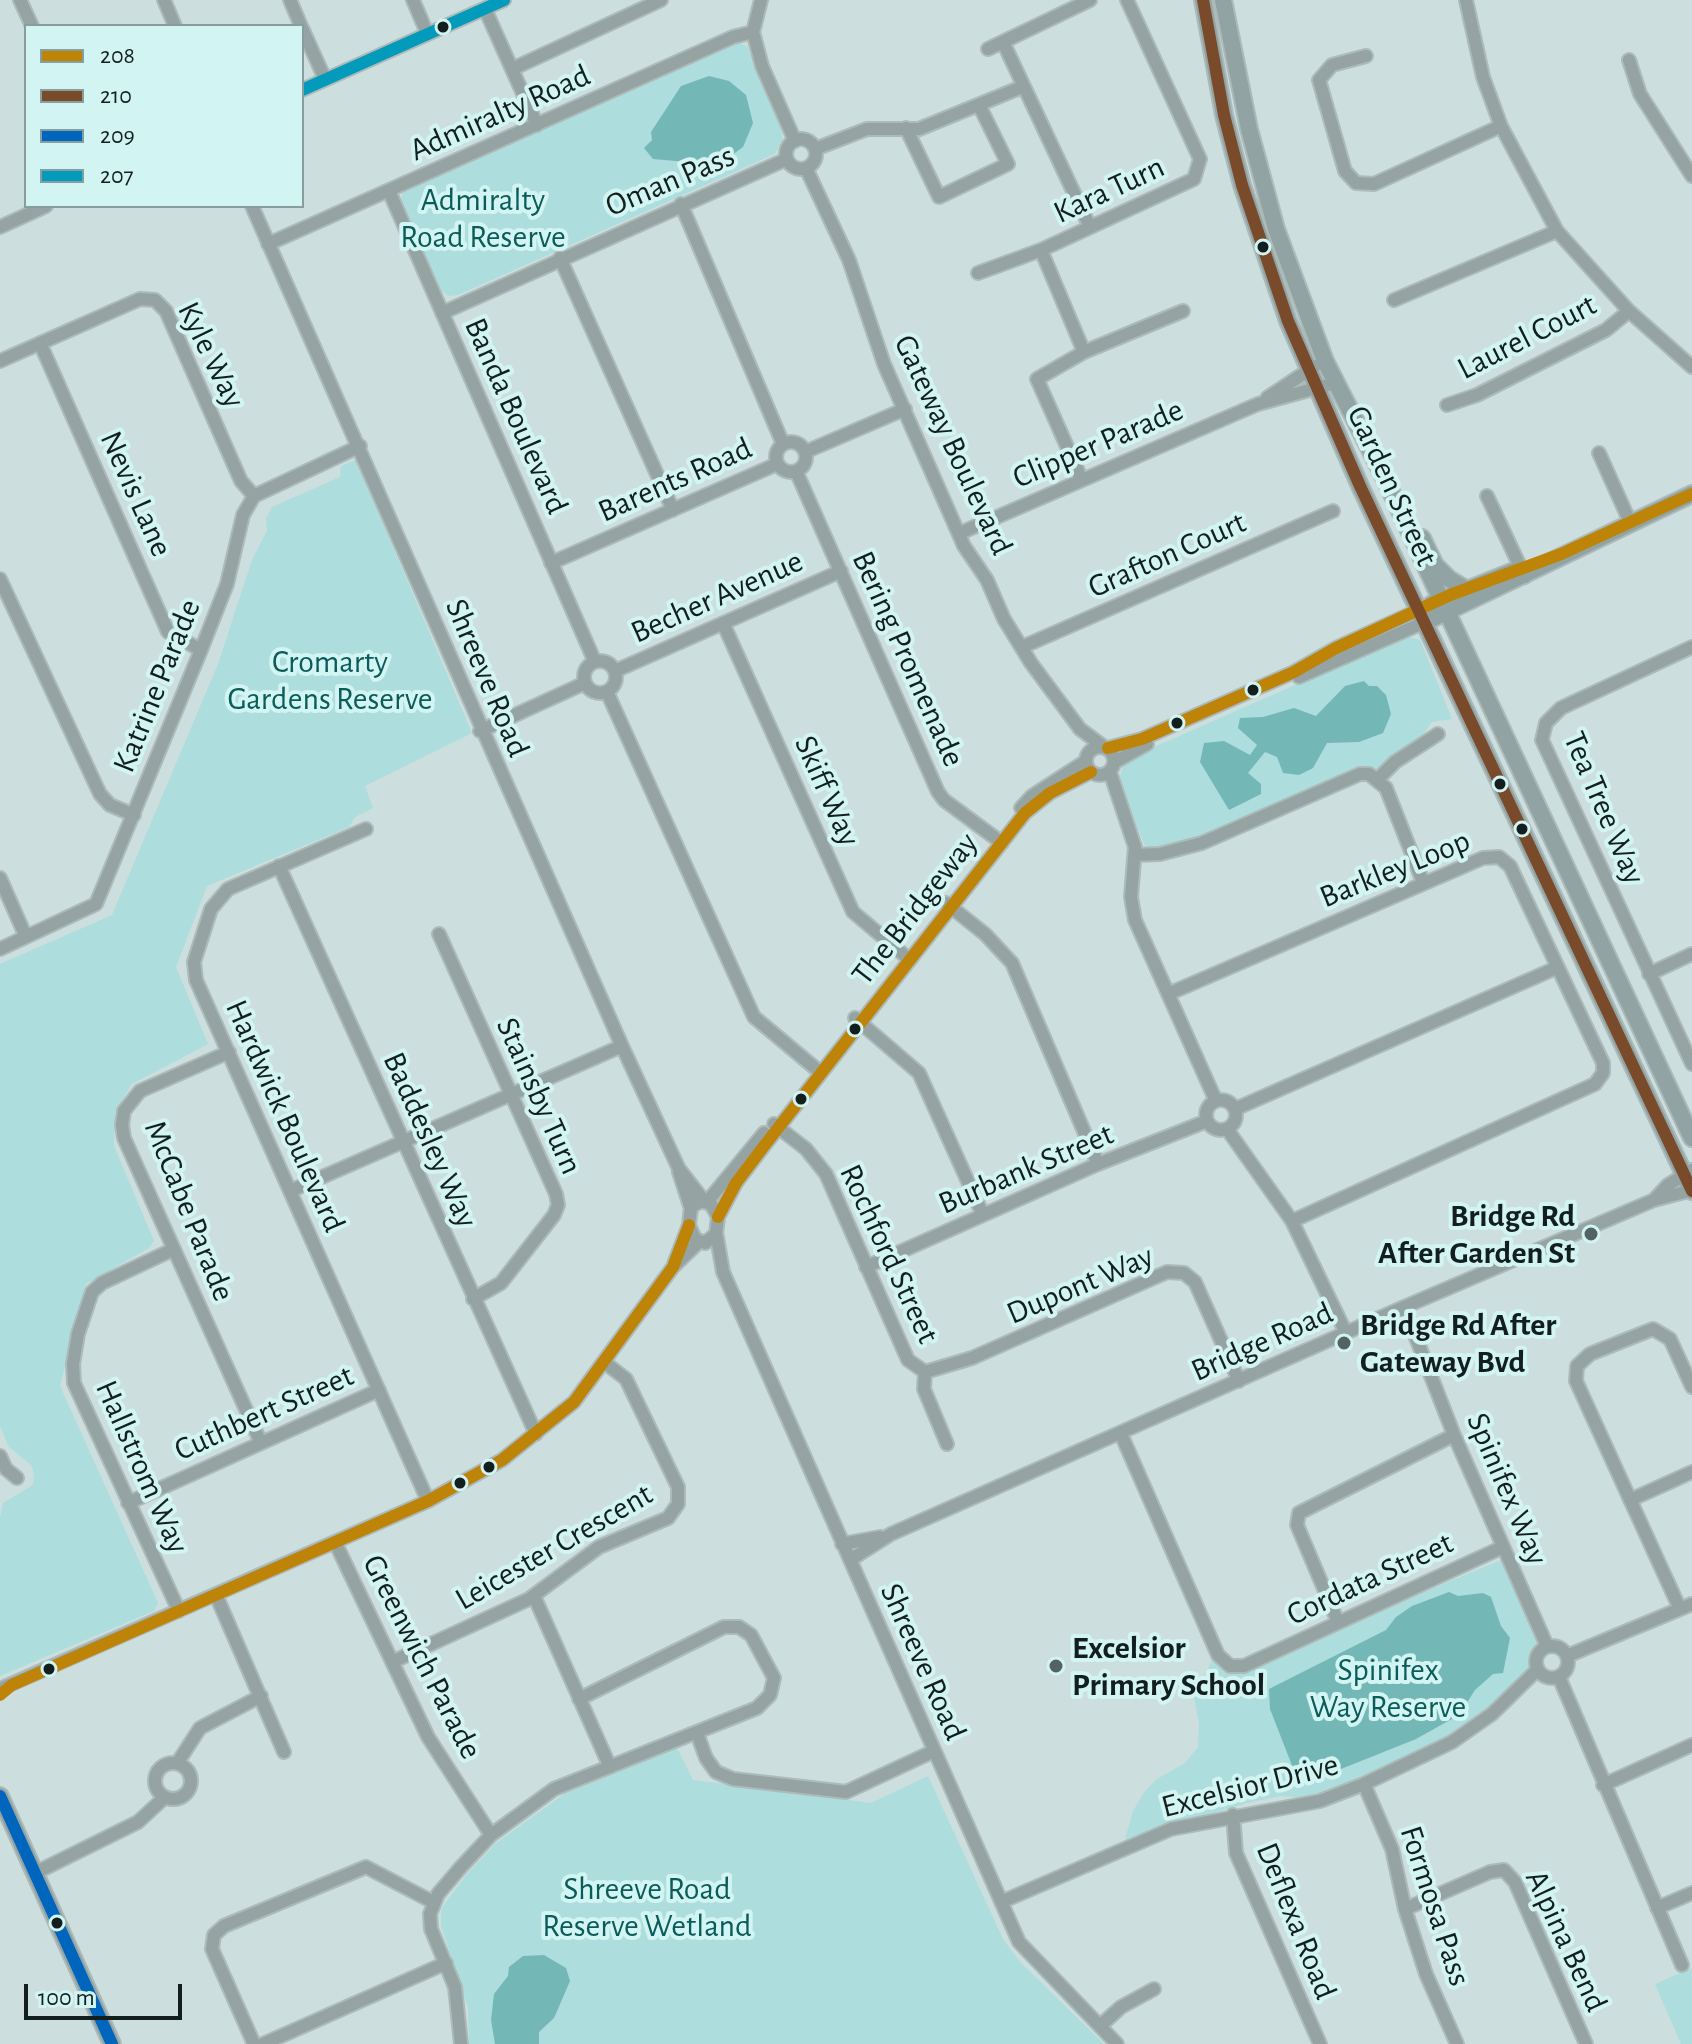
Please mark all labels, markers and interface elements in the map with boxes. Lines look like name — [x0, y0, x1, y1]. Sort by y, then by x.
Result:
unlabelled marker — [435, 19, 451, 35]
legend — [24, 24, 304, 208]
text: 208 — [100, 44, 135, 68]
street label: Admiralty Road — [404, 56, 596, 170]
text: 210 — [100, 84, 132, 108]
text: 209 — [100, 124, 135, 148]
street label: Oman Pass — [600, 137, 740, 225]
street label: Kara Turn — [1047, 148, 1171, 232]
text: 207 — [100, 164, 134, 188]
park label: Admiralty Road Reserve — [400, 181, 566, 256]
unlabelled marker — [1255, 239, 1271, 255]
street label: Laurel Court — [1451, 286, 1603, 388]
street label: Kyle Way — [169, 296, 253, 414]
street label: Banda Boulevard — [456, 312, 576, 520]
street label: Gateway Boulevard — [885, 329, 1021, 561]
street label: Clipper Parade — [1007, 391, 1189, 497]
street label: Garden Street — [1338, 400, 1446, 572]
street label: Nevis Lane — [91, 425, 181, 563]
street label: Barents Road — [592, 429, 758, 531]
street label: Grafton Court — [1082, 503, 1252, 607]
street label: Becher Avenue — [625, 542, 809, 652]
street label: Bering Promenade — [843, 545, 973, 773]
street label: Shreeve Road — [437, 593, 537, 763]
street label: Katrine Parade — [105, 594, 209, 778]
park label: Cromarty Gardens Reserve — [227, 643, 433, 718]
unlabelled marker — [1245, 682, 1261, 698]
unlabelled marker — [1169, 715, 1185, 731]
street label: Tea Tree Way — [1555, 726, 1653, 890]
street label: Skiff Way — [786, 730, 868, 852]
unlabelled marker — [1492, 776, 1508, 792]
street label: Barkley Loop — [1314, 821, 1476, 917]
unlabelled marker — [1514, 821, 1530, 837]
street label: The Bridgeway — [844, 825, 986, 993]
street label: Hardwick Boulevard — [217, 994, 353, 1238]
street label: Stainsby Turn — [487, 1012, 591, 1180]
unlabelled marker — [847, 1021, 863, 1037]
street label: Baddesley Way — [374, 1046, 486, 1234]
unlabelled marker — [793, 1091, 809, 1107]
street label: McCabe Parade — [135, 1115, 243, 1307]
street label: Burbank Street — [933, 1115, 1119, 1223]
street label: Rochford Street — [831, 1158, 947, 1350]
place label: Bridge Rd After Garden St — [1378, 1197, 1575, 1272]
marker: Bridge Rd After Garden St — [1582, 1225, 1600, 1243]
street label: Dupont Way — [1001, 1237, 1159, 1333]
street label: Bridge Road — [1185, 1294, 1339, 1390]
place label: Bridge Rd After Gateway Bvd — [1360, 1306, 1556, 1381]
marker: Bridge Rd After Gateway Bvd — [1335, 1334, 1353, 1352]
street label: Cuthbert Street — [169, 1356, 359, 1470]
street label: Hallstrom Way — [87, 1375, 197, 1559]
street label: Spinifex Way — [1458, 1407, 1556, 1571]
unlabelled marker — [481, 1459, 497, 1475]
street label: Leicester Crescent — [449, 1475, 659, 1619]
unlabelled marker — [452, 1475, 468, 1491]
street label: Cordata Street — [1281, 1524, 1459, 1634]
street label: Greenwich Parade — [354, 1548, 490, 1766]
street label: Shreeve Road — [871, 1578, 975, 1746]
place label: Excelsior Primary School — [1072, 1629, 1265, 1704]
park label: Spinifex Way Reserve — [1310, 1651, 1466, 1726]
marker: Excelsior Primary School — [1047, 1657, 1065, 1675]
unlabelled marker — [41, 1661, 57, 1677]
street label: Excelsior Drive — [1158, 1745, 1342, 1827]
street label: Formosa Pass — [1391, 1821, 1479, 1991]
street label: Deflexa Road — [1247, 1837, 1345, 2005]
street label: Alpina Bend — [1517, 1864, 1615, 2018]
park label: Shreeve Road Reserve Wetland — [542, 1870, 752, 1945]
unlabelled marker — [49, 1915, 65, 1931]
scale bar — [28, 1968, 186, 2018]
text: 100 m — [38, 1986, 95, 2010]

